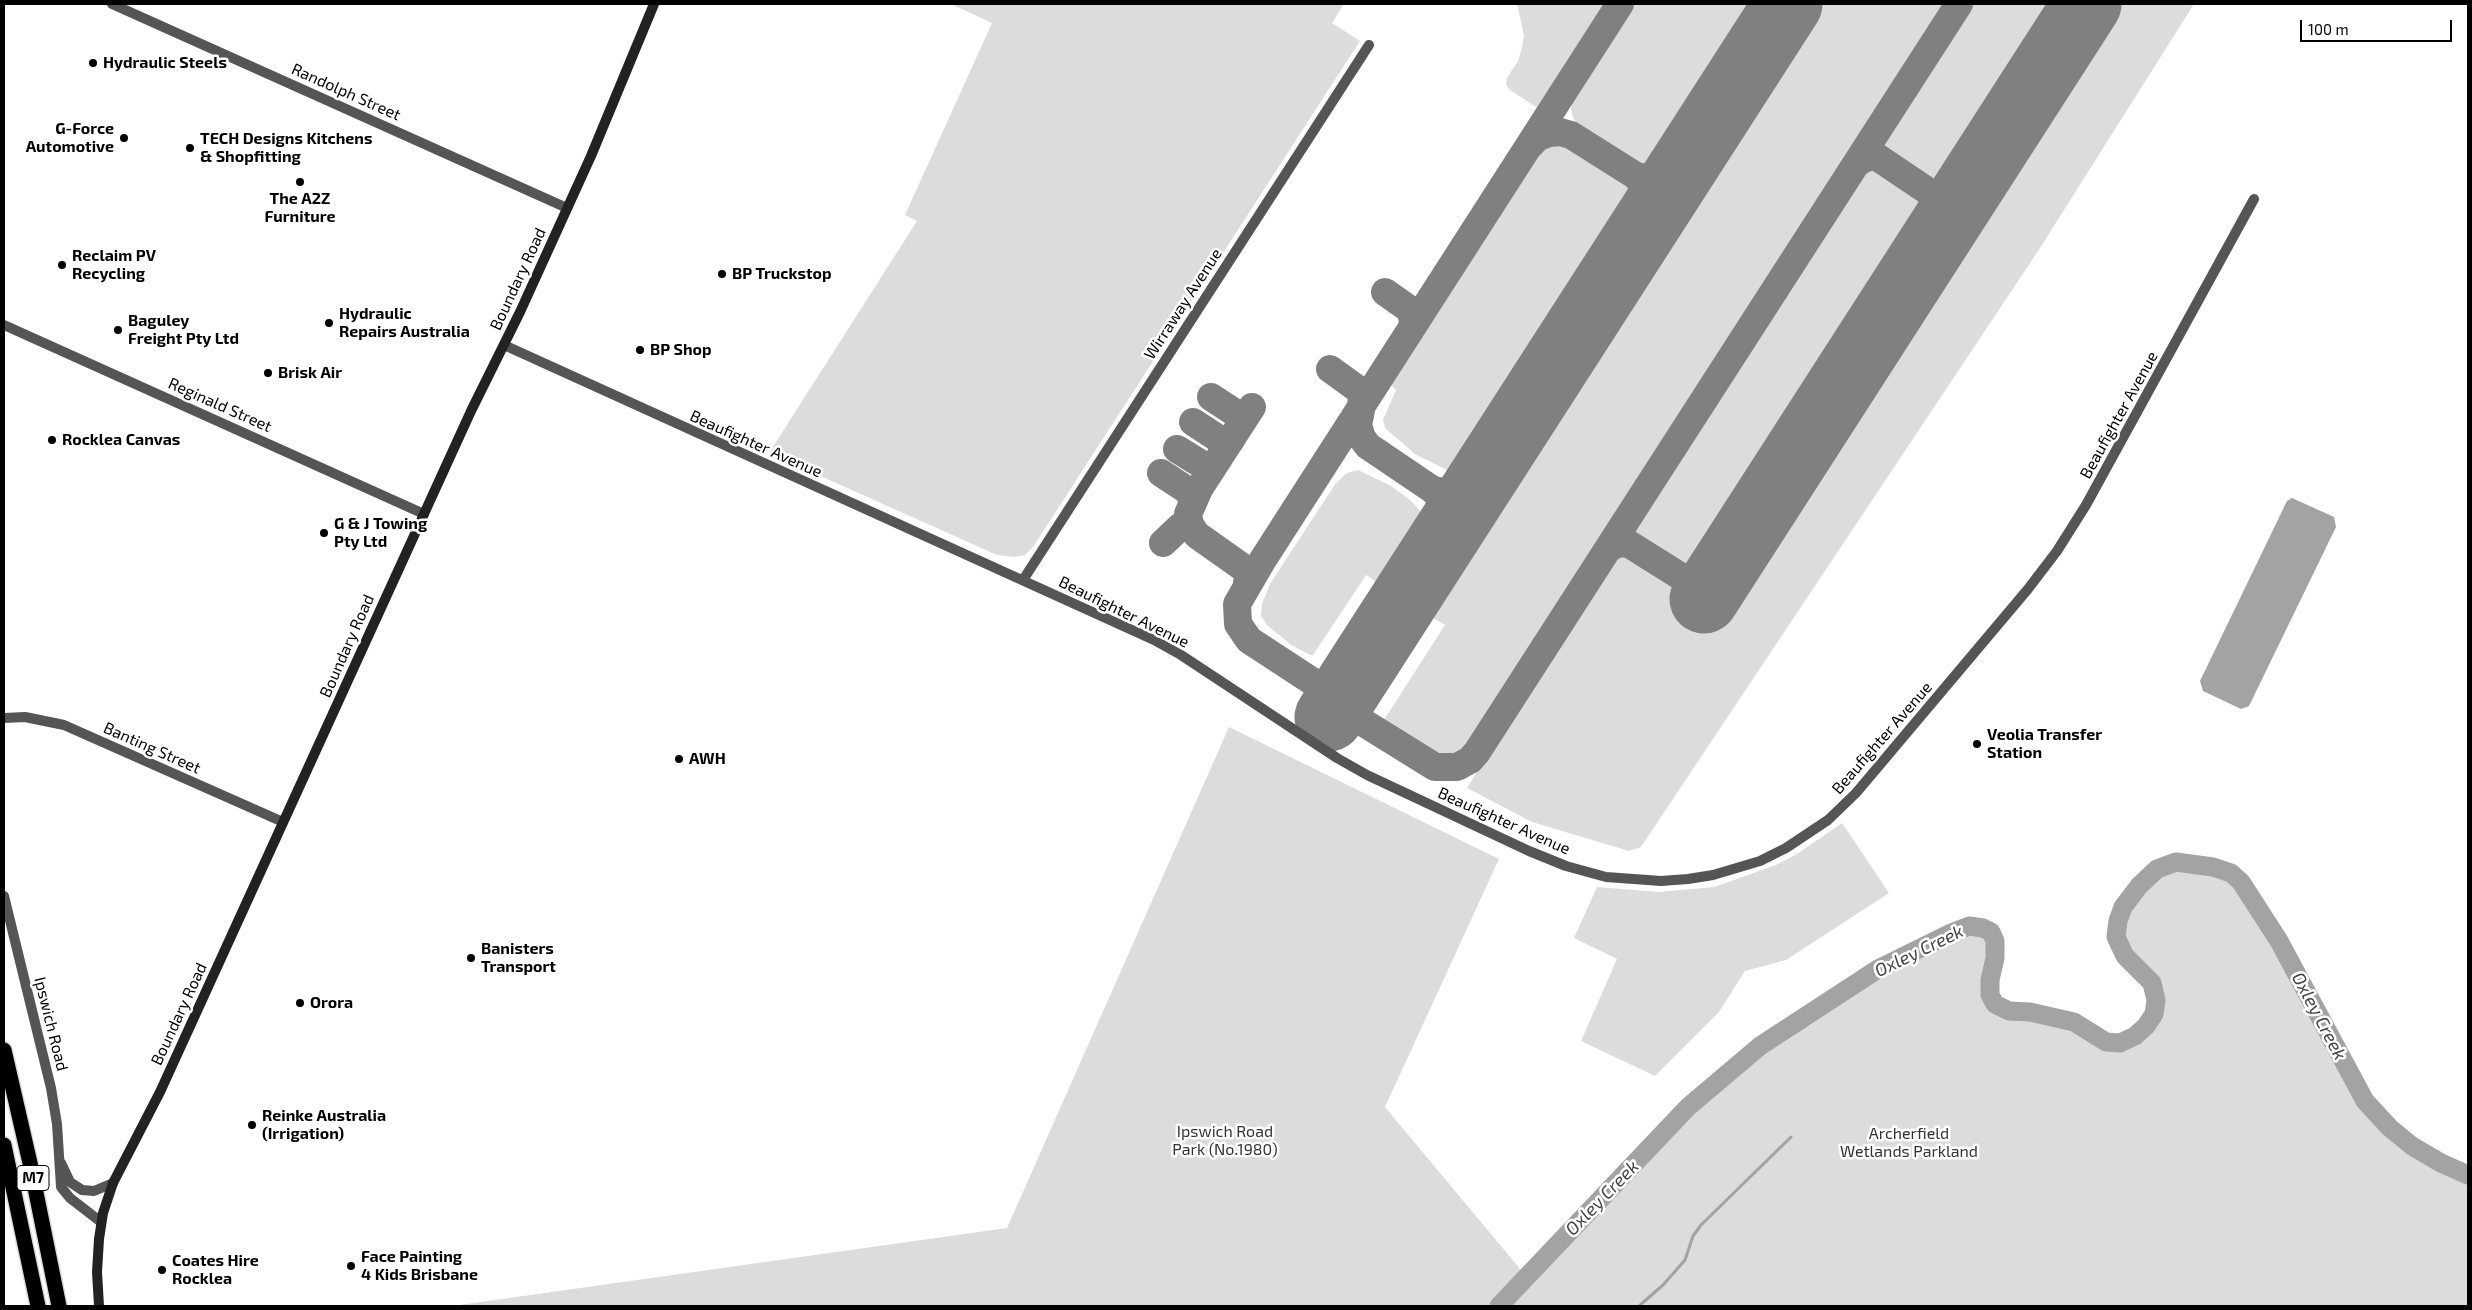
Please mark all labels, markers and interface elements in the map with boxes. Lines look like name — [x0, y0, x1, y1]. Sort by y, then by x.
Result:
scale bar — [2302, 10, 2454, 42]
text: 100 m — [2308, 20, 2349, 38]
place label: Hydraulic Steels — [103, 53, 227, 73]
marker: Hydraulic Steels — [87, 57, 99, 69]
street label: Randolph Street — [288, 59, 404, 125]
place label: G-Force Automotive — [26, 119, 114, 157]
place label: TECH Designs Kitchens & Shopfitting — [200, 129, 372, 167]
marker: G-Force Automotive — [118, 132, 130, 144]
marker: TECH Designs Kitchens & Shopfitting — [184, 142, 196, 154]
marker: The A2Z Furniture — [294, 176, 306, 188]
place label: The A2Z Furniture — [265, 189, 335, 227]
street label: Boundary Road — [486, 225, 550, 333]
street label: Wirraway Avenue — [1140, 245, 1226, 363]
place label: Reclaim PV Recycling — [72, 246, 156, 284]
marker: Reclaim PV Recycling — [56, 259, 68, 271]
place label: BP Truckstop — [732, 264, 832, 284]
marker: BP Truckstop — [716, 268, 728, 280]
place label: Hydraulic Repairs Australia — [339, 304, 470, 342]
place label: Baguley Freight Pty Ltd — [128, 311, 239, 349]
marker: Hydraulic Repairs Australia — [323, 317, 335, 329]
marker: Baguley Freight Pty Ltd — [112, 324, 124, 336]
place label: BP Shop — [650, 340, 712, 360]
marker: BP Shop — [634, 344, 646, 356]
street label: Beaufighter Avenue — [2076, 348, 2162, 482]
place label: Brisk Air — [278, 363, 342, 383]
marker: Brisk Air — [262, 367, 274, 379]
street label: Reginald Street — [165, 374, 275, 436]
street label: Beaufighter Avenue — [687, 406, 825, 482]
place label: Rocklea Canvas — [62, 430, 180, 450]
marker: Rocklea Canvas — [46, 434, 58, 446]
place label: G & J Towing Pty Ltd — [334, 514, 427, 552]
marker: G & J Towing Pty Ltd — [318, 527, 330, 539]
street label: Beaufighter Avenue — [1056, 572, 1192, 652]
street label: Boundary Road — [316, 592, 378, 700]
street label: Beaufighter Avenue — [1828, 678, 1936, 798]
street label: Banting Street — [100, 718, 204, 778]
place label: Veolia Transfer Station — [1987, 725, 2102, 763]
marker: Veolia Transfer Station — [1971, 738, 1983, 750]
place label: AWH — [689, 749, 726, 769]
marker: AWH — [673, 753, 685, 765]
street label: Beaufighter Avenue — [1435, 783, 1573, 859]
water label: Oxley Creek — [1871, 920, 1967, 982]
place label: Banisters Transport — [481, 939, 556, 977]
marker: Banisters Transport — [465, 952, 477, 964]
street label: Boundary Road — [147, 960, 211, 1068]
water label: Oxley Creek — [2287, 969, 2351, 1063]
street label: Ipswich Road — [30, 975, 72, 1073]
place label: Orora — [310, 993, 353, 1013]
marker: Orora — [294, 997, 306, 1009]
place label: Reinke Australia (Irrigation) — [262, 1106, 386, 1144]
marker: Reinke Australia (Irrigation) — [246, 1119, 258, 1131]
park label: Ipswich Road Park (No.1980) — [1172, 1122, 1278, 1160]
park label: Archerfield Wetlands Parkland — [1840, 1124, 1978, 1162]
water label: Oxley Creek — [1561, 1156, 1643, 1240]
road number: M7 — [17, 1166, 49, 1190]
place label: Face Painting 4 Kids Brisbane — [361, 1247, 478, 1285]
place label: Coates Hire Rocklea — [172, 1251, 259, 1289]
marker: Face Painting 4 Kids Brisbane — [345, 1260, 357, 1272]
marker: Coates Hire Rocklea — [156, 1264, 168, 1276]

